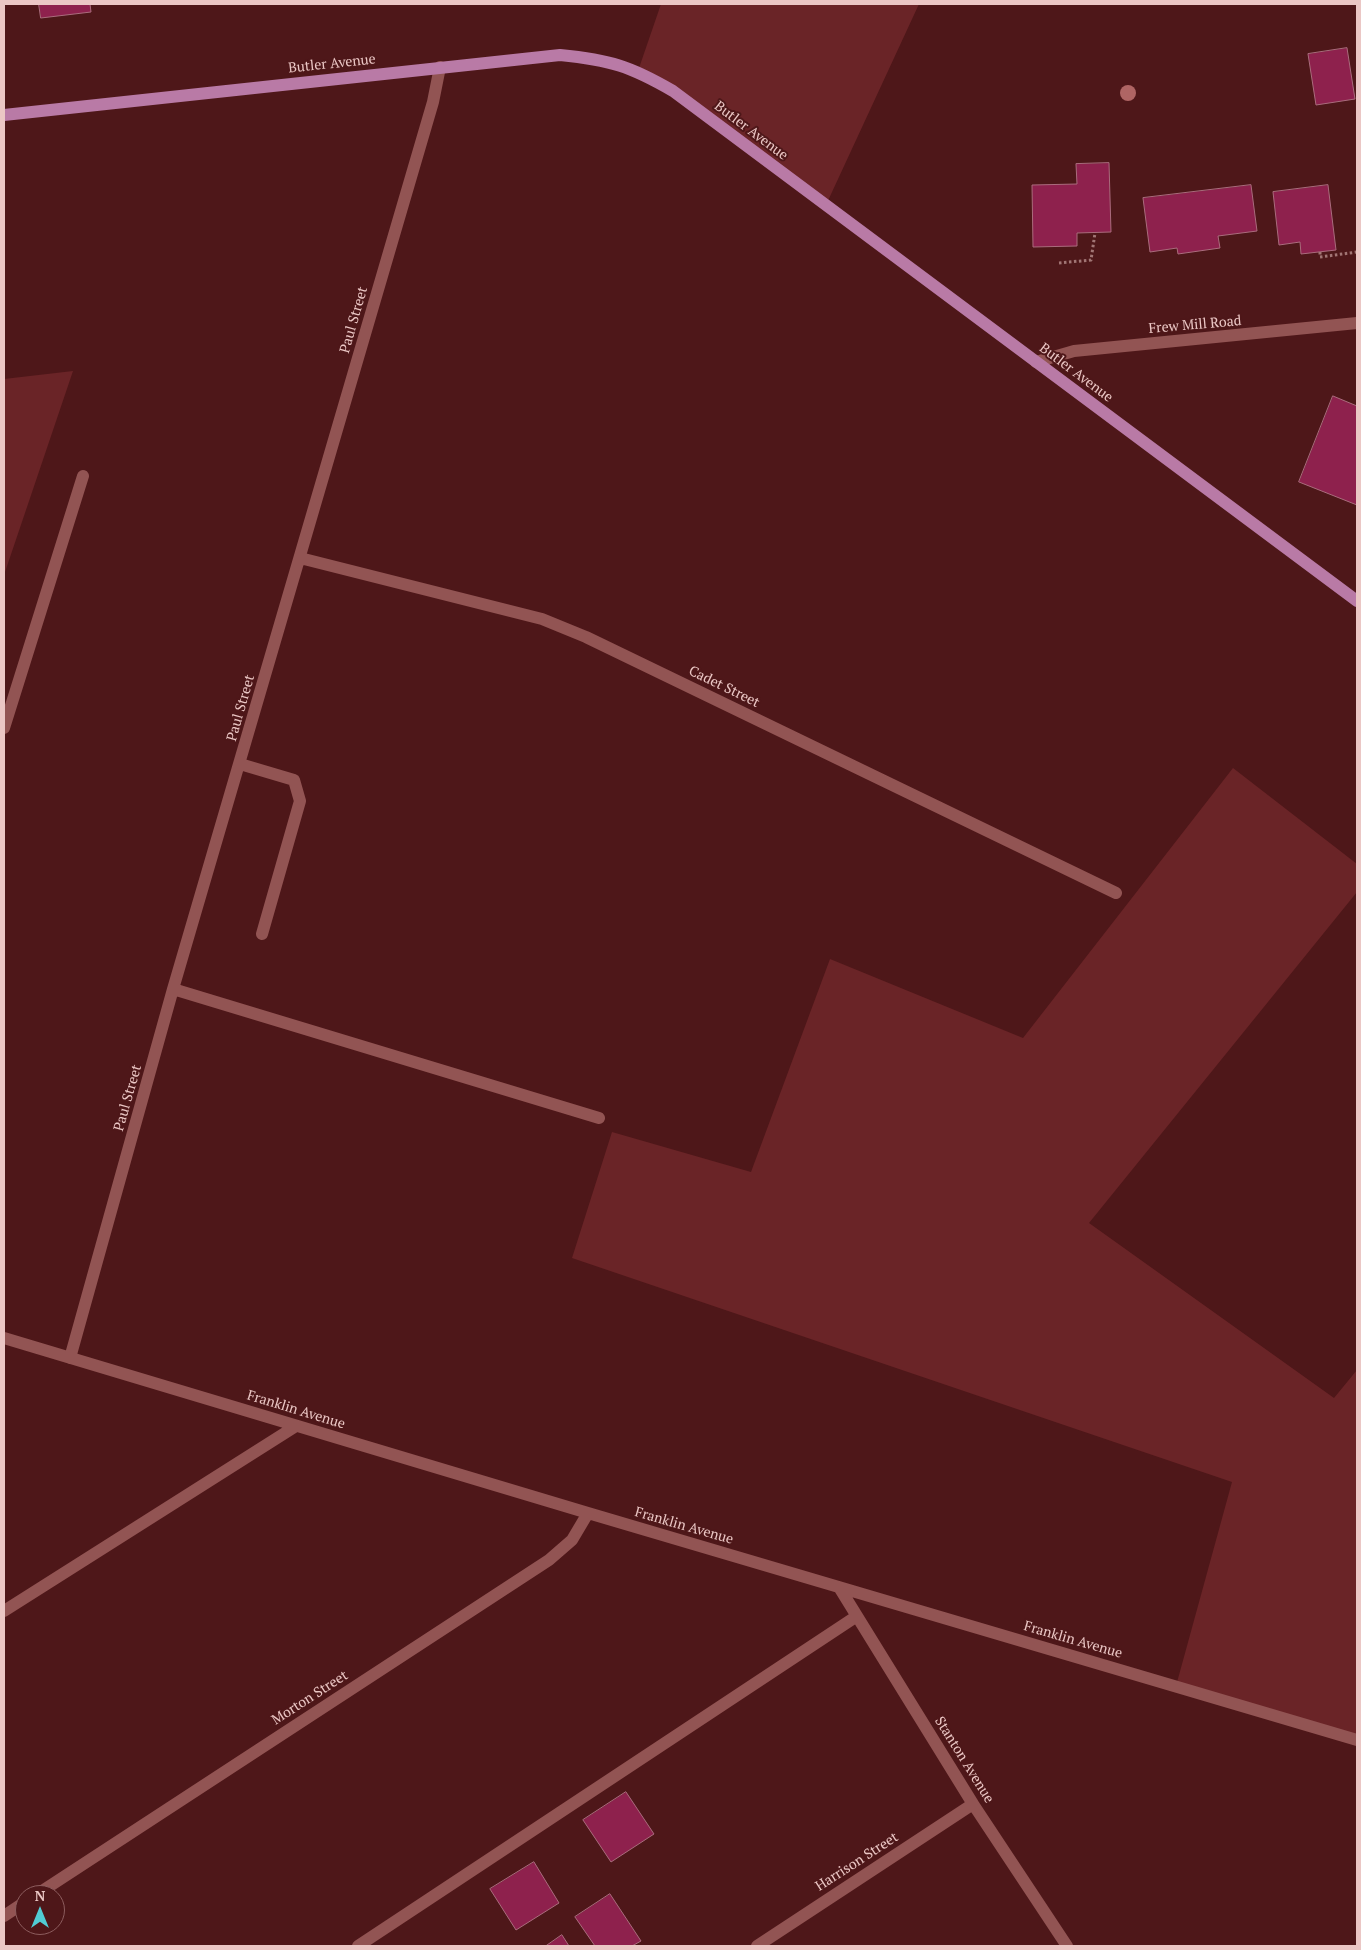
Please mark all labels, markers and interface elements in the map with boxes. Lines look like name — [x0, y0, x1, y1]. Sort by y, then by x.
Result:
street label: Butler Avenue — [288, 51, 376, 77]
street label: Butler Avenue — [711, 98, 791, 164]
street label: Paul Street — [336, 285, 372, 355]
street label: Frew Mill Road — [1148, 313, 1242, 337]
street label: Butler Avenue — [1036, 340, 1116, 406]
street label: Cadet Street — [686, 663, 762, 711]
street label: Paul Street — [223, 673, 259, 743]
street label: Paul Street — [110, 1063, 146, 1133]
street label: Franklin Avenue — [245, 1387, 347, 1433]
street label: Franklin Avenue — [633, 1504, 735, 1548]
street label: Franklin Avenue — [1022, 1618, 1124, 1662]
street label: Morton Street — [269, 1667, 351, 1729]
street label: Stanton Avenue — [931, 1714, 997, 1806]
street label: Harrison Street — [813, 1829, 901, 1895]
north arrow — [15, 1885, 65, 1935]
text: N — [35, 1886, 45, 1905]

